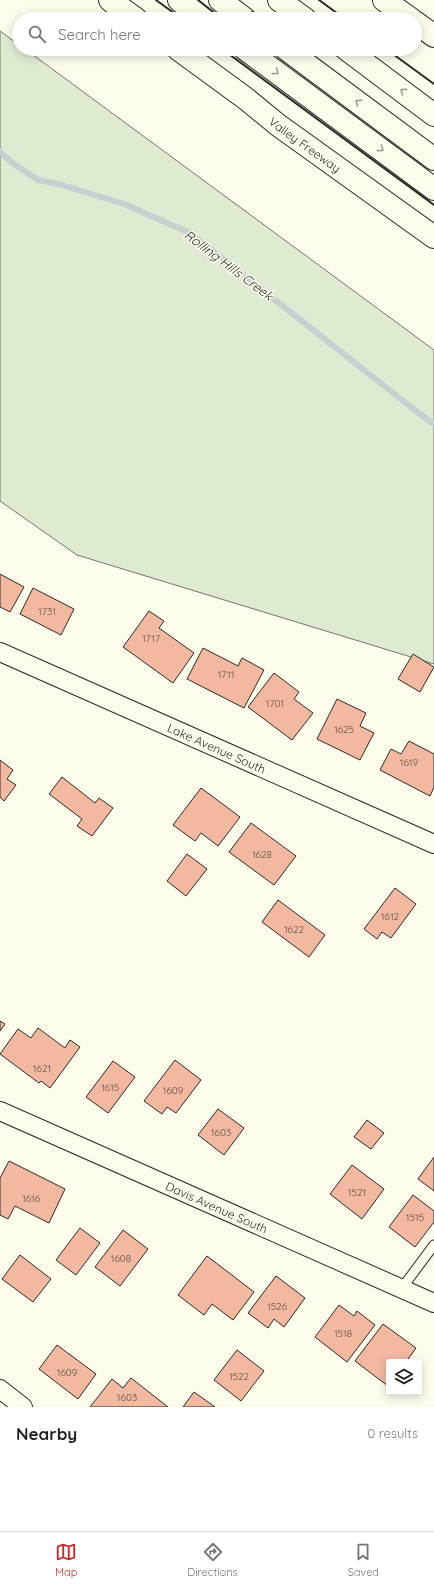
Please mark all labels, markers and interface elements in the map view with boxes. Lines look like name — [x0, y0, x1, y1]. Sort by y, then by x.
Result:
search box — [12, 12, 422, 56]
icon: search — [26, 23, 48, 45]
text: Search here — [58, 25, 141, 44]
one-way arrow — [272, 67, 279, 75]
one-way arrow — [400, 89, 407, 96]
one-way arrow — [355, 100, 362, 107]
street label: Valley Freeway — [266, 113, 344, 175]
one-way arrow — [376, 145, 383, 152]
water label: Rolling Hills Creek — [181, 226, 277, 304]
house number: 1731 — [38, 605, 56, 618]
house number: 1717 — [142, 632, 160, 645]
house number: 1711 — [218, 668, 234, 681]
house number: 1701 — [266, 697, 284, 710]
street label: Lake Avenue South — [165, 720, 268, 776]
house number: 1625 — [334, 723, 354, 736]
house number: 1619 — [400, 756, 419, 769]
house number: 1628 — [252, 848, 272, 861]
house number: 1612 — [381, 910, 400, 923]
house number: 1622 — [284, 923, 305, 936]
house number: 1621 — [33, 1062, 51, 1075]
house number: 1615 — [101, 1081, 119, 1094]
house number: 1609 — [163, 1084, 184, 1097]
house number: 1603 — [211, 1126, 231, 1139]
street label: Davis Avenue South — [164, 1178, 270, 1236]
house number: 1521 — [348, 1186, 366, 1199]
house number: 1616 — [22, 1192, 41, 1205]
house number: 1515 — [406, 1211, 424, 1224]
house number: 1608 — [111, 1252, 131, 1265]
house number: 1526 — [267, 1300, 288, 1313]
house number: 1518 — [334, 1327, 352, 1340]
map controls — [386, 1359, 422, 1395]
button: layers — [386, 1359, 422, 1395]
house number: 1609 — [57, 1366, 78, 1379]
house number: 1522 — [229, 1370, 250, 1383]
house number: 1603 — [117, 1391, 137, 1404]
text: Nearby — [16, 1423, 77, 1444]
text: 0 results — [367, 1425, 418, 1441]
tab: Map — [55, 1541, 77, 1579]
tab: Directions — [187, 1541, 238, 1579]
tab: Saved — [348, 1541, 379, 1579]

